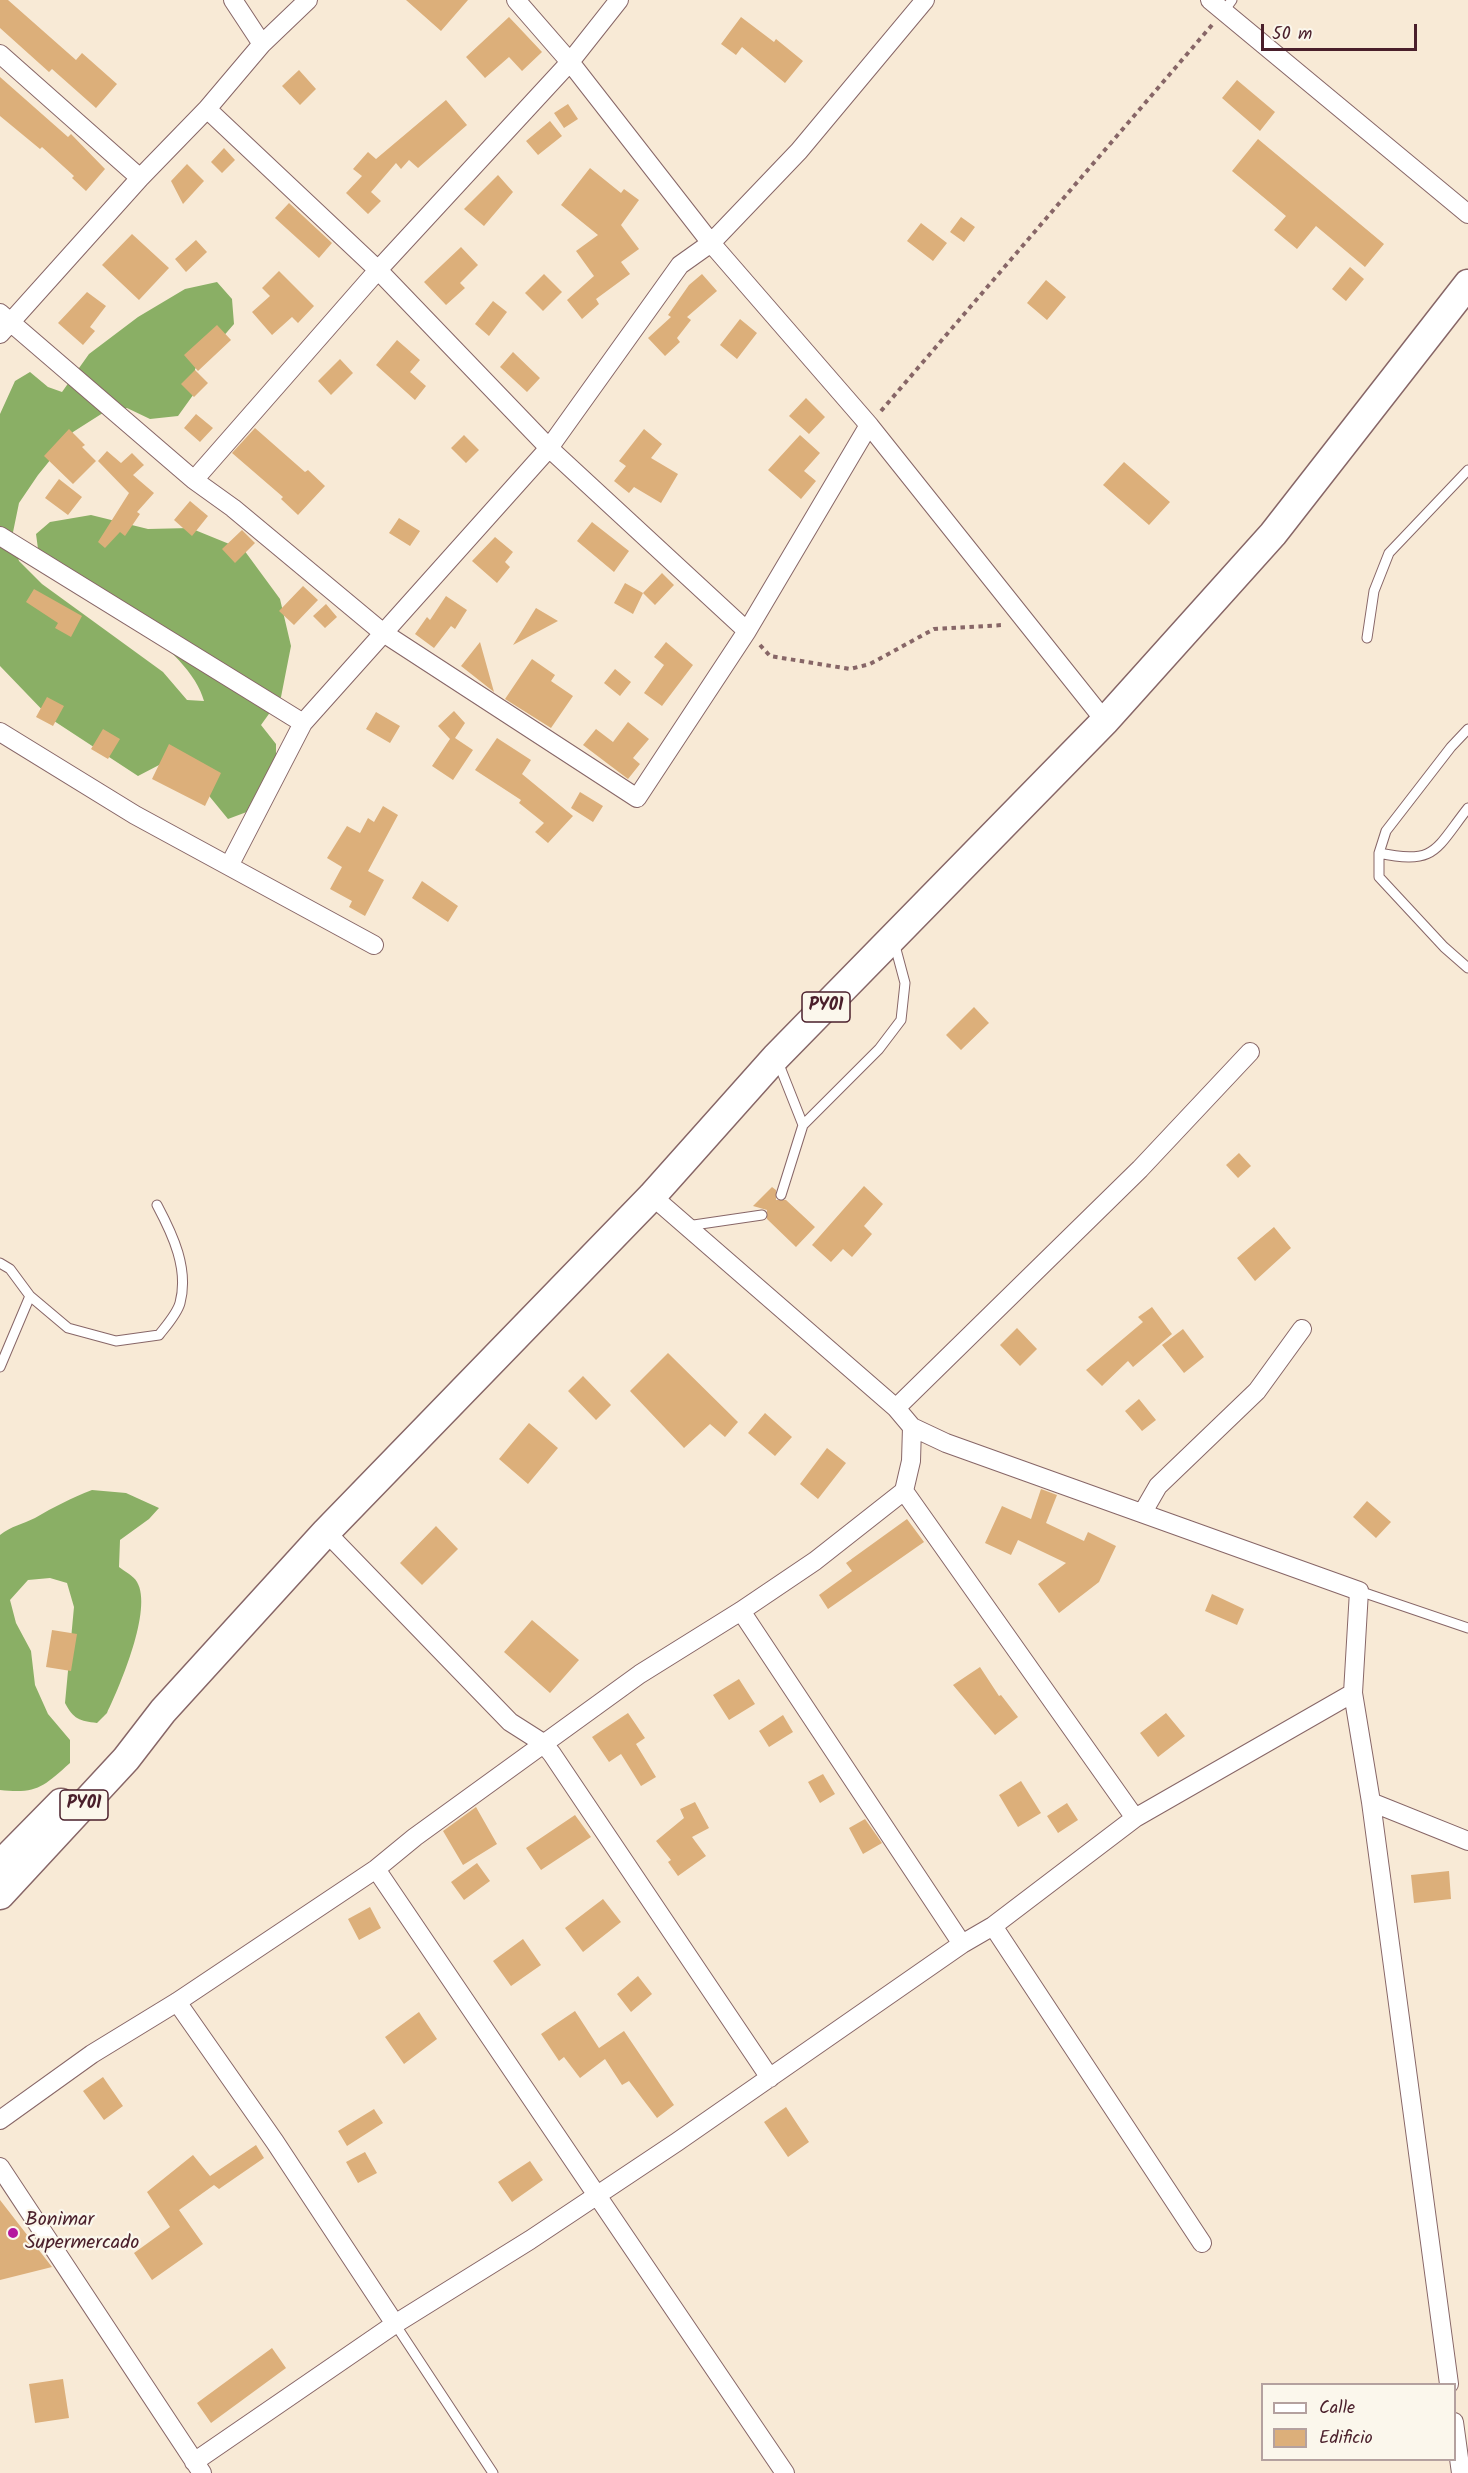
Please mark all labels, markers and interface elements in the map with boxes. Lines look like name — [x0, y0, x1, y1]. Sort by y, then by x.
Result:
scale bar — [1264, 12, 1420, 50]
text: 50 m — [1272, 20, 1312, 49]
road number: PY01 — [802, 992, 850, 1022]
road number: PY01 — [60, 1790, 108, 1820]
place label: Bonimar Supermercado — [25, 2210, 139, 2257]
marker: Bonimar Supermercado — [6, 2226, 20, 2240]
legend — [1261, 2383, 1456, 2461]
text: Calle — [1319, 2394, 1355, 2423]
text: Edificio — [1319, 2424, 1373, 2453]

